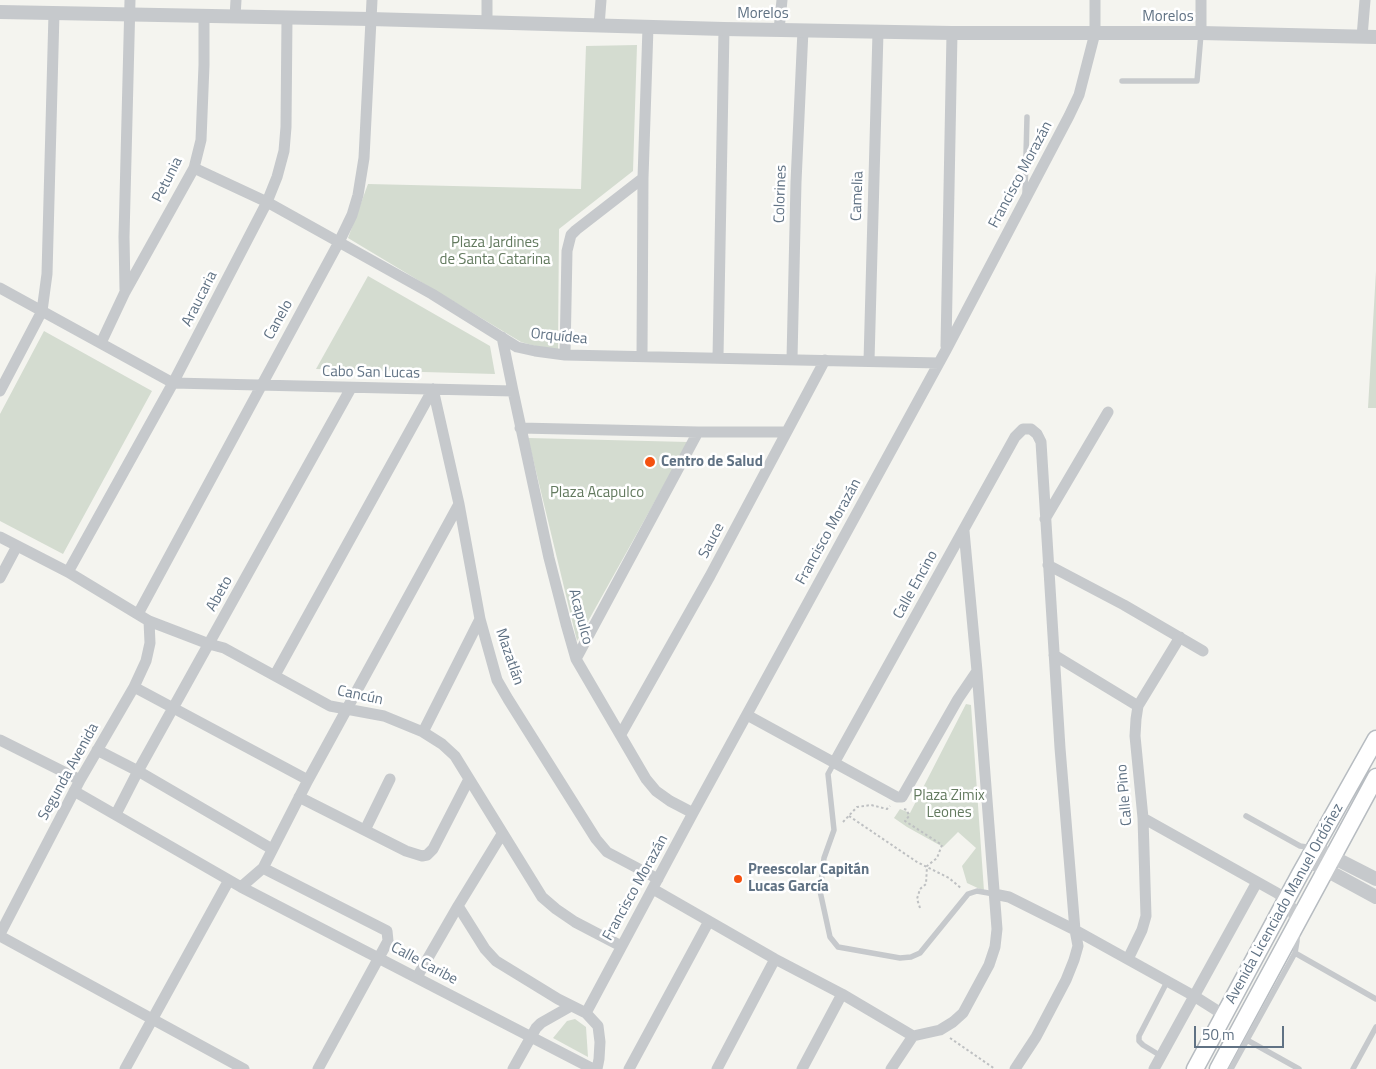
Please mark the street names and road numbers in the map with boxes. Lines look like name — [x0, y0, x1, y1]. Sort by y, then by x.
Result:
street label: Morelos — [737, 5, 789, 23]
street label: Morelos — [1142, 8, 1194, 26]
street label: Francisco Morazán — [985, 119, 1057, 231]
street label: Petunia — [149, 154, 187, 206]
street label: Colorines — [771, 165, 791, 223]
street label: Camelia — [848, 171, 868, 221]
street label: Araucaria — [178, 268, 222, 330]
street label: Canelo — [261, 297, 297, 343]
street label: Orquídea — [530, 325, 588, 349]
street label: Cabo San Lucas — [322, 363, 420, 383]
street label: Francisco Morazán — [792, 476, 866, 588]
street label: Sauce — [695, 520, 729, 562]
street label: Calle Encino — [890, 548, 942, 622]
street label: Abeto — [203, 573, 237, 615]
street label: Acapulco — [564, 587, 596, 647]
street label: Mazatlán — [491, 626, 527, 688]
street label: Cancún — [335, 682, 385, 710]
street label: Segunda Avenida — [35, 720, 103, 824]
street label: Calle Pino — [1113, 764, 1137, 826]
street label: Avenida Licenciado Manuel Ordóñez — [1222, 801, 1348, 1007]
street label: Francisco Morazán — [599, 832, 673, 944]
street label: Calle Caribe — [388, 939, 460, 989]

